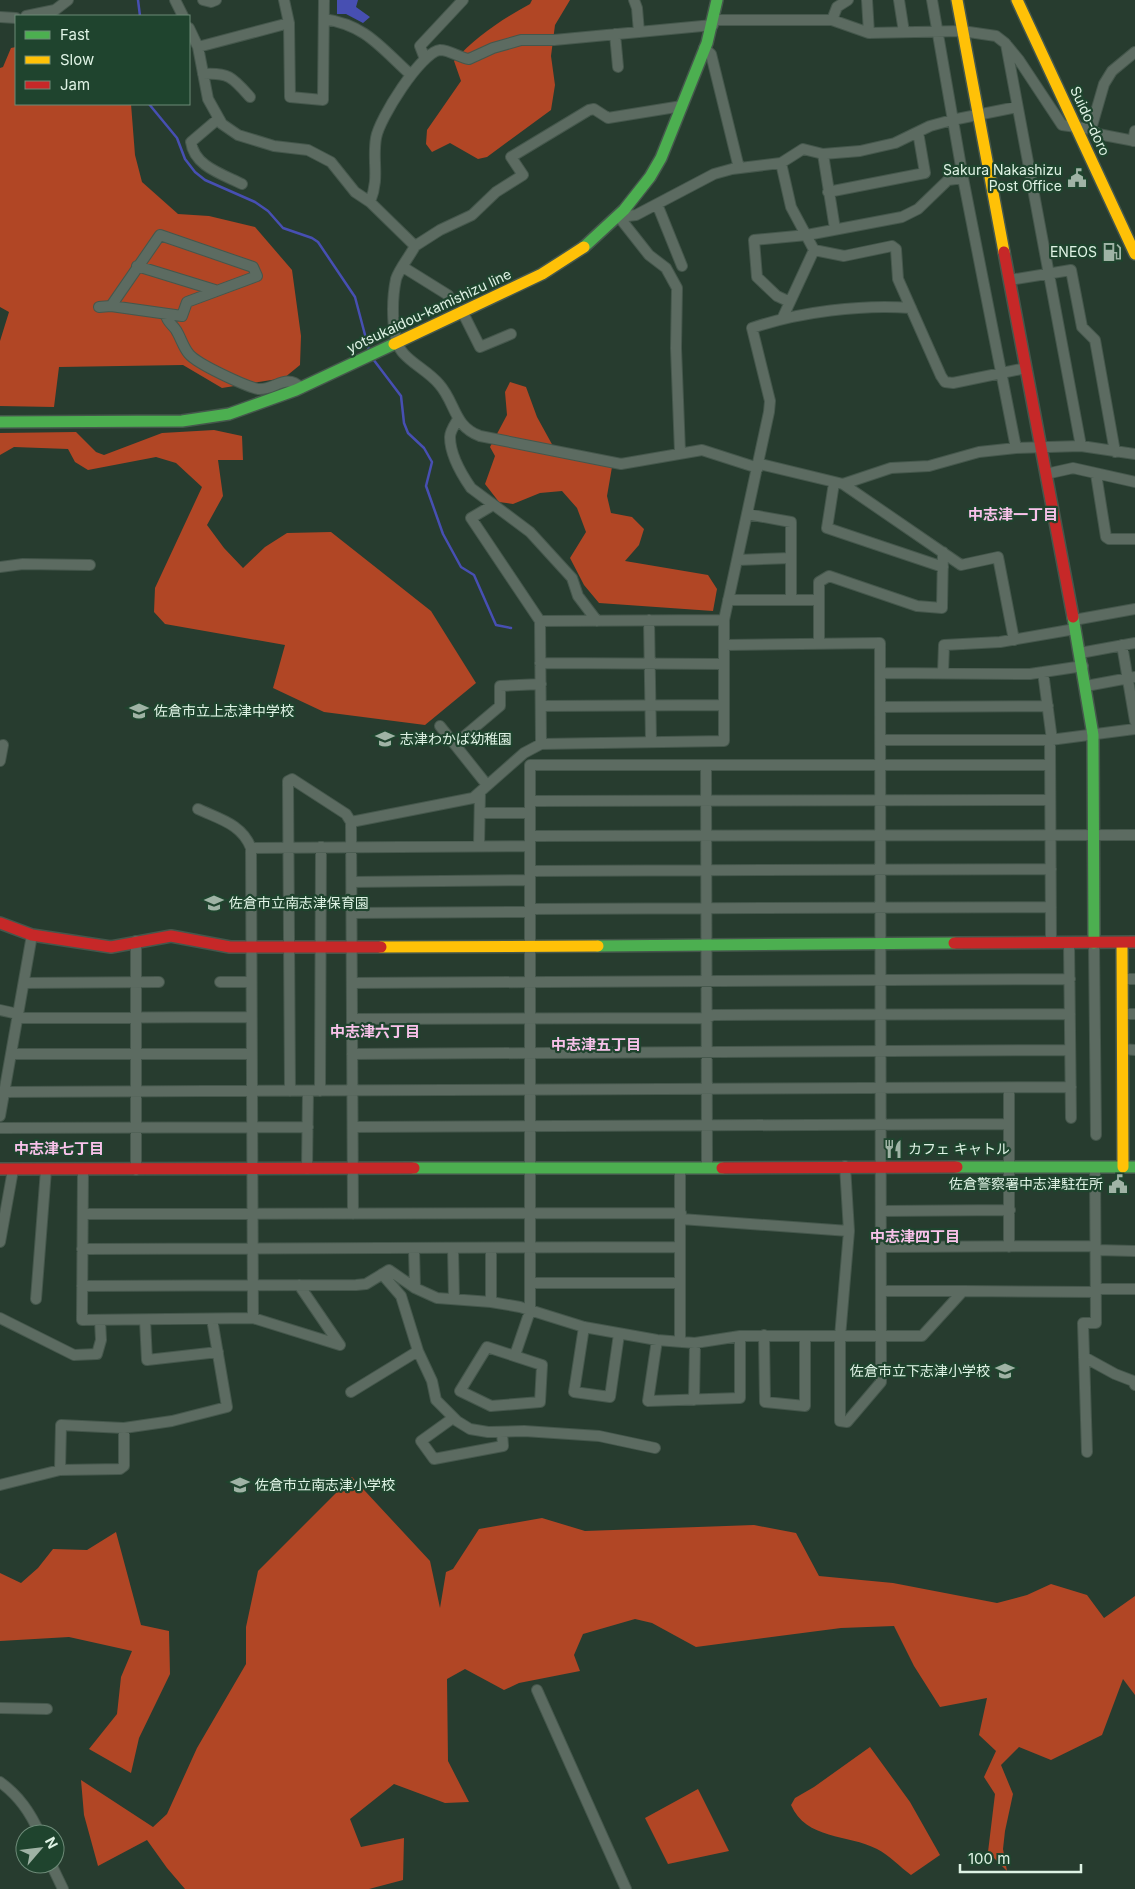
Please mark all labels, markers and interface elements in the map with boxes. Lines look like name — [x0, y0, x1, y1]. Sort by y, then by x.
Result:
legend — [15, 15, 190, 105]
text: Fast — [60, 25, 90, 44]
text: Slow — [60, 50, 94, 69]
text: Jam — [60, 75, 90, 94]
street label: Suido-doro — [1067, 83, 1114, 158]
place label: Sakura Nakashizu Post Office — [943, 161, 1062, 194]
public building icon: Sakura Nakashizu Post Office — [1066, 167, 1088, 189]
fuel station icon: ENEOS — [1101, 241, 1123, 263]
place label: ENEOS — [1050, 243, 1097, 260]
street label: yotsukaidou-kamishizu line — [344, 265, 514, 356]
district label: 中志津一丁目 — [968, 505, 1058, 524]
school or university icon: 佐倉市立上志津中学校 — [128, 700, 150, 722]
place label: 佐倉市立上志津中学校 — [154, 702, 294, 719]
school or university icon: 志津わかば幼稚園 — [374, 728, 396, 750]
place label: 志津わかば幼稚園 — [400, 730, 512, 747]
school or university icon: 佐倉市立南志津保育園 — [203, 892, 225, 914]
place label: 佐倉市立南志津保育園 — [229, 894, 369, 911]
district label: 中志津六丁目 — [330, 1022, 420, 1041]
district label: 中志津五丁目 — [551, 1035, 641, 1054]
restaurant icon: カフェ キャトル — [882, 1138, 904, 1160]
district label: 中志津七丁目 — [14, 1139, 104, 1158]
place label: カフェ キャトル — [908, 1140, 1010, 1157]
public building icon: 佐倉警察署中志津駐在所 — [1107, 1173, 1129, 1195]
place label: 佐倉警察署中志津駐在所 — [949, 1175, 1103, 1192]
district label: 中志津四丁目 — [870, 1227, 960, 1246]
school or university icon: 佐倉市立下志津小学校 — [994, 1360, 1016, 1382]
place label: 佐倉市立下志津小学校 — [850, 1362, 990, 1379]
school or university icon: 佐倉市立南志津小学校 — [229, 1474, 251, 1496]
place label: 佐倉市立南志津小学校 — [255, 1476, 395, 1493]
north arrow — [15, 1824, 65, 1874]
text: N — [42, 1834, 62, 1851]
scale bar — [960, 1842, 1081, 1874]
text: 100 m — [968, 1849, 1010, 1868]

